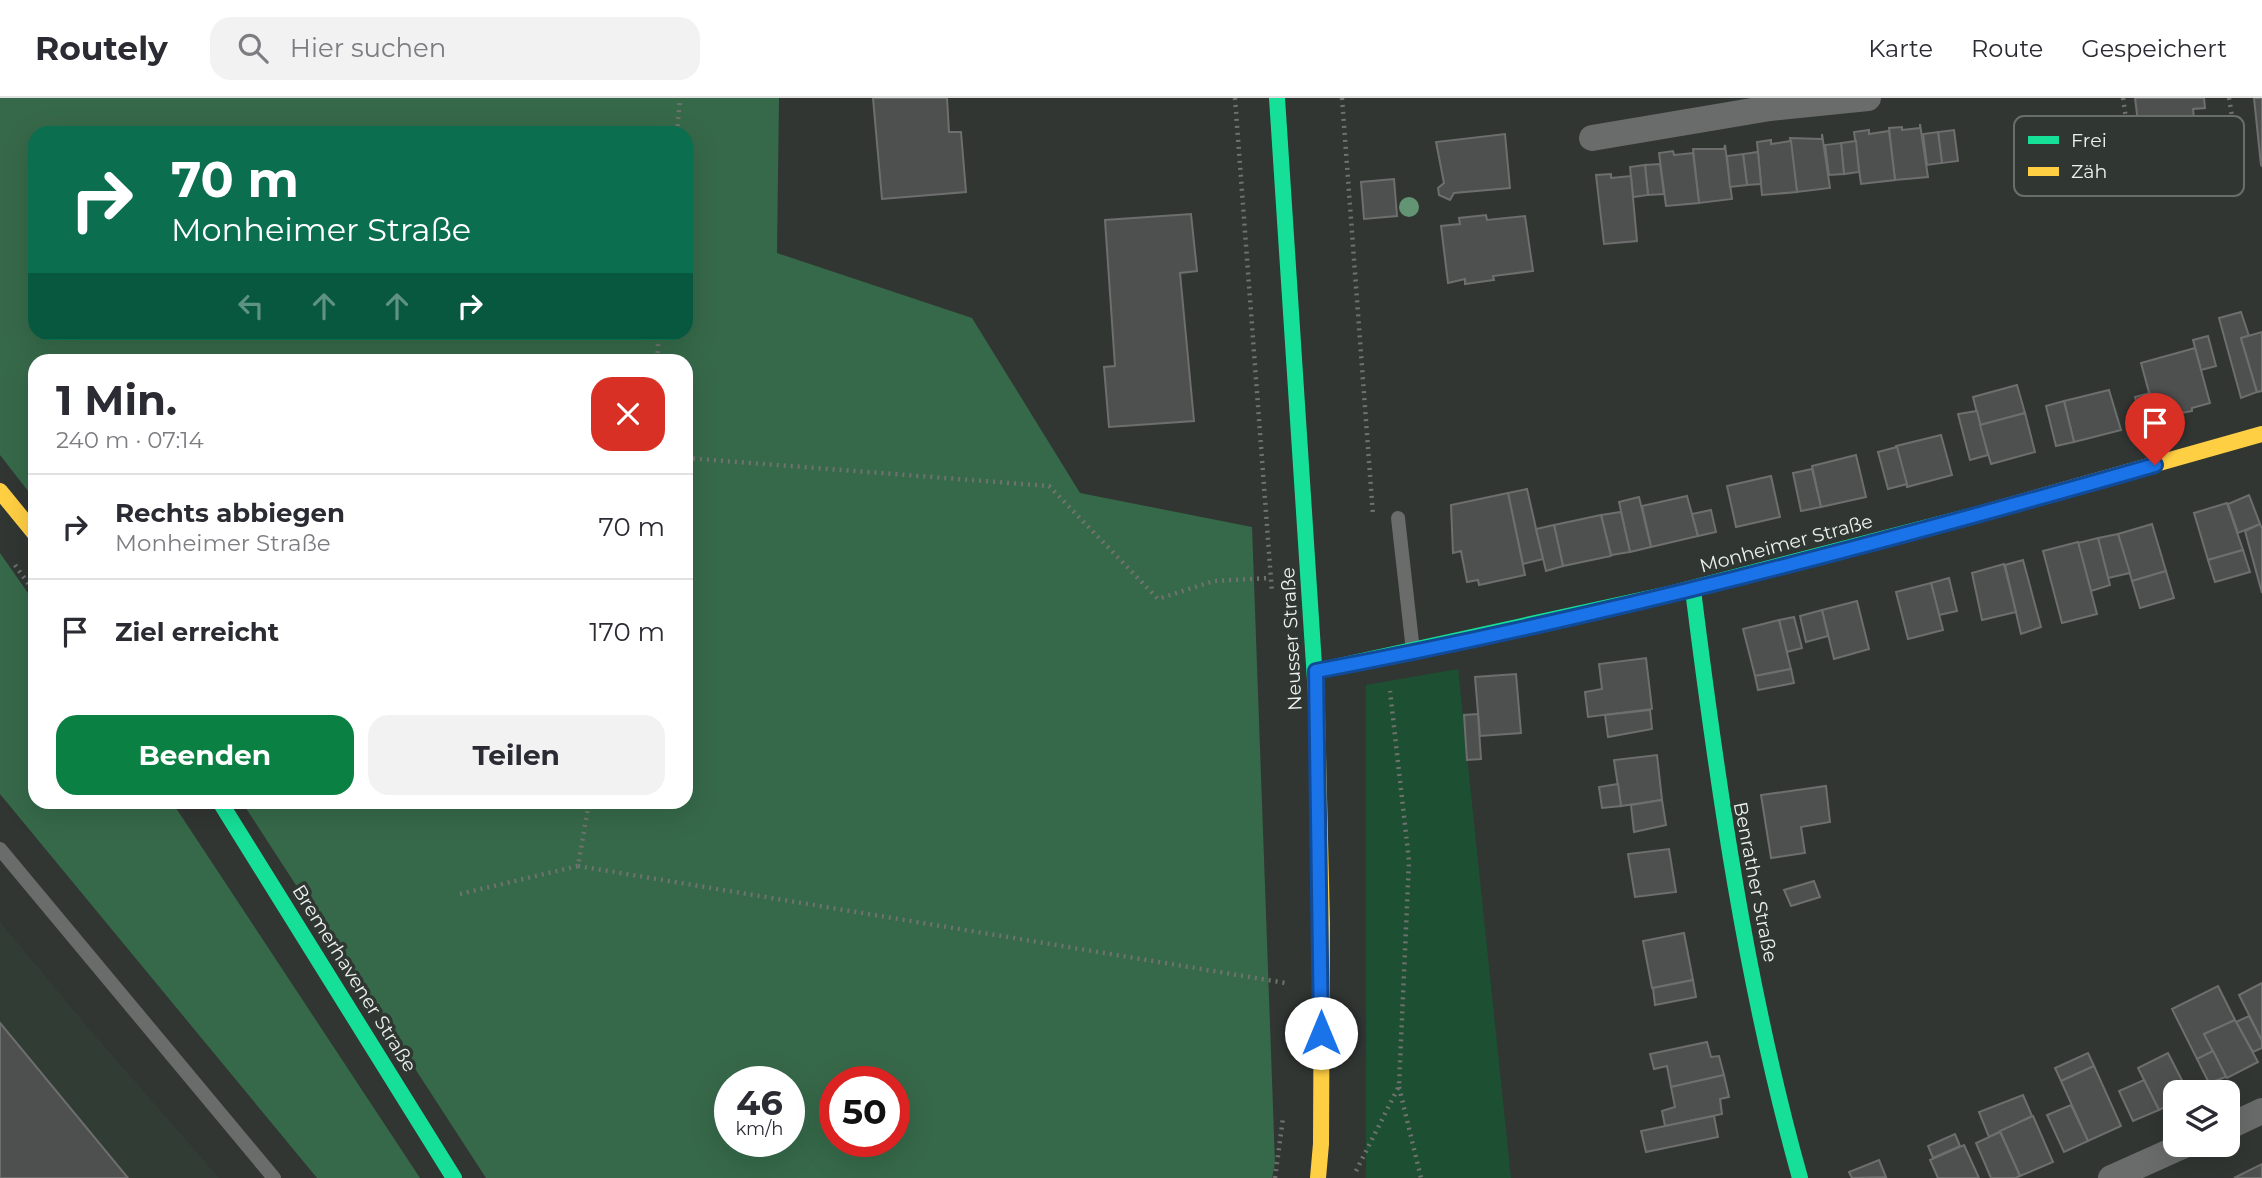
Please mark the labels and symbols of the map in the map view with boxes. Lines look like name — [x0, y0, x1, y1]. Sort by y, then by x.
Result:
legend — [2014, 116, 2244, 196]
text: Frei — [2071, 129, 2107, 152]
text: Zäh — [2071, 160, 2107, 183]
pin — [2125, 393, 2185, 465]
street label: Monheimer Straße — [1697, 509, 1875, 578]
street label: Neusser Straße — [1276, 567, 1307, 711]
street label: Benrather Straße — [1729, 800, 1782, 964]
street label: Bremerhavener Straße — [288, 881, 422, 1076]
position arrow — [1284, 996, 1358, 1070]
speed limit sign: 50 — [819, 1066, 910, 1157]

